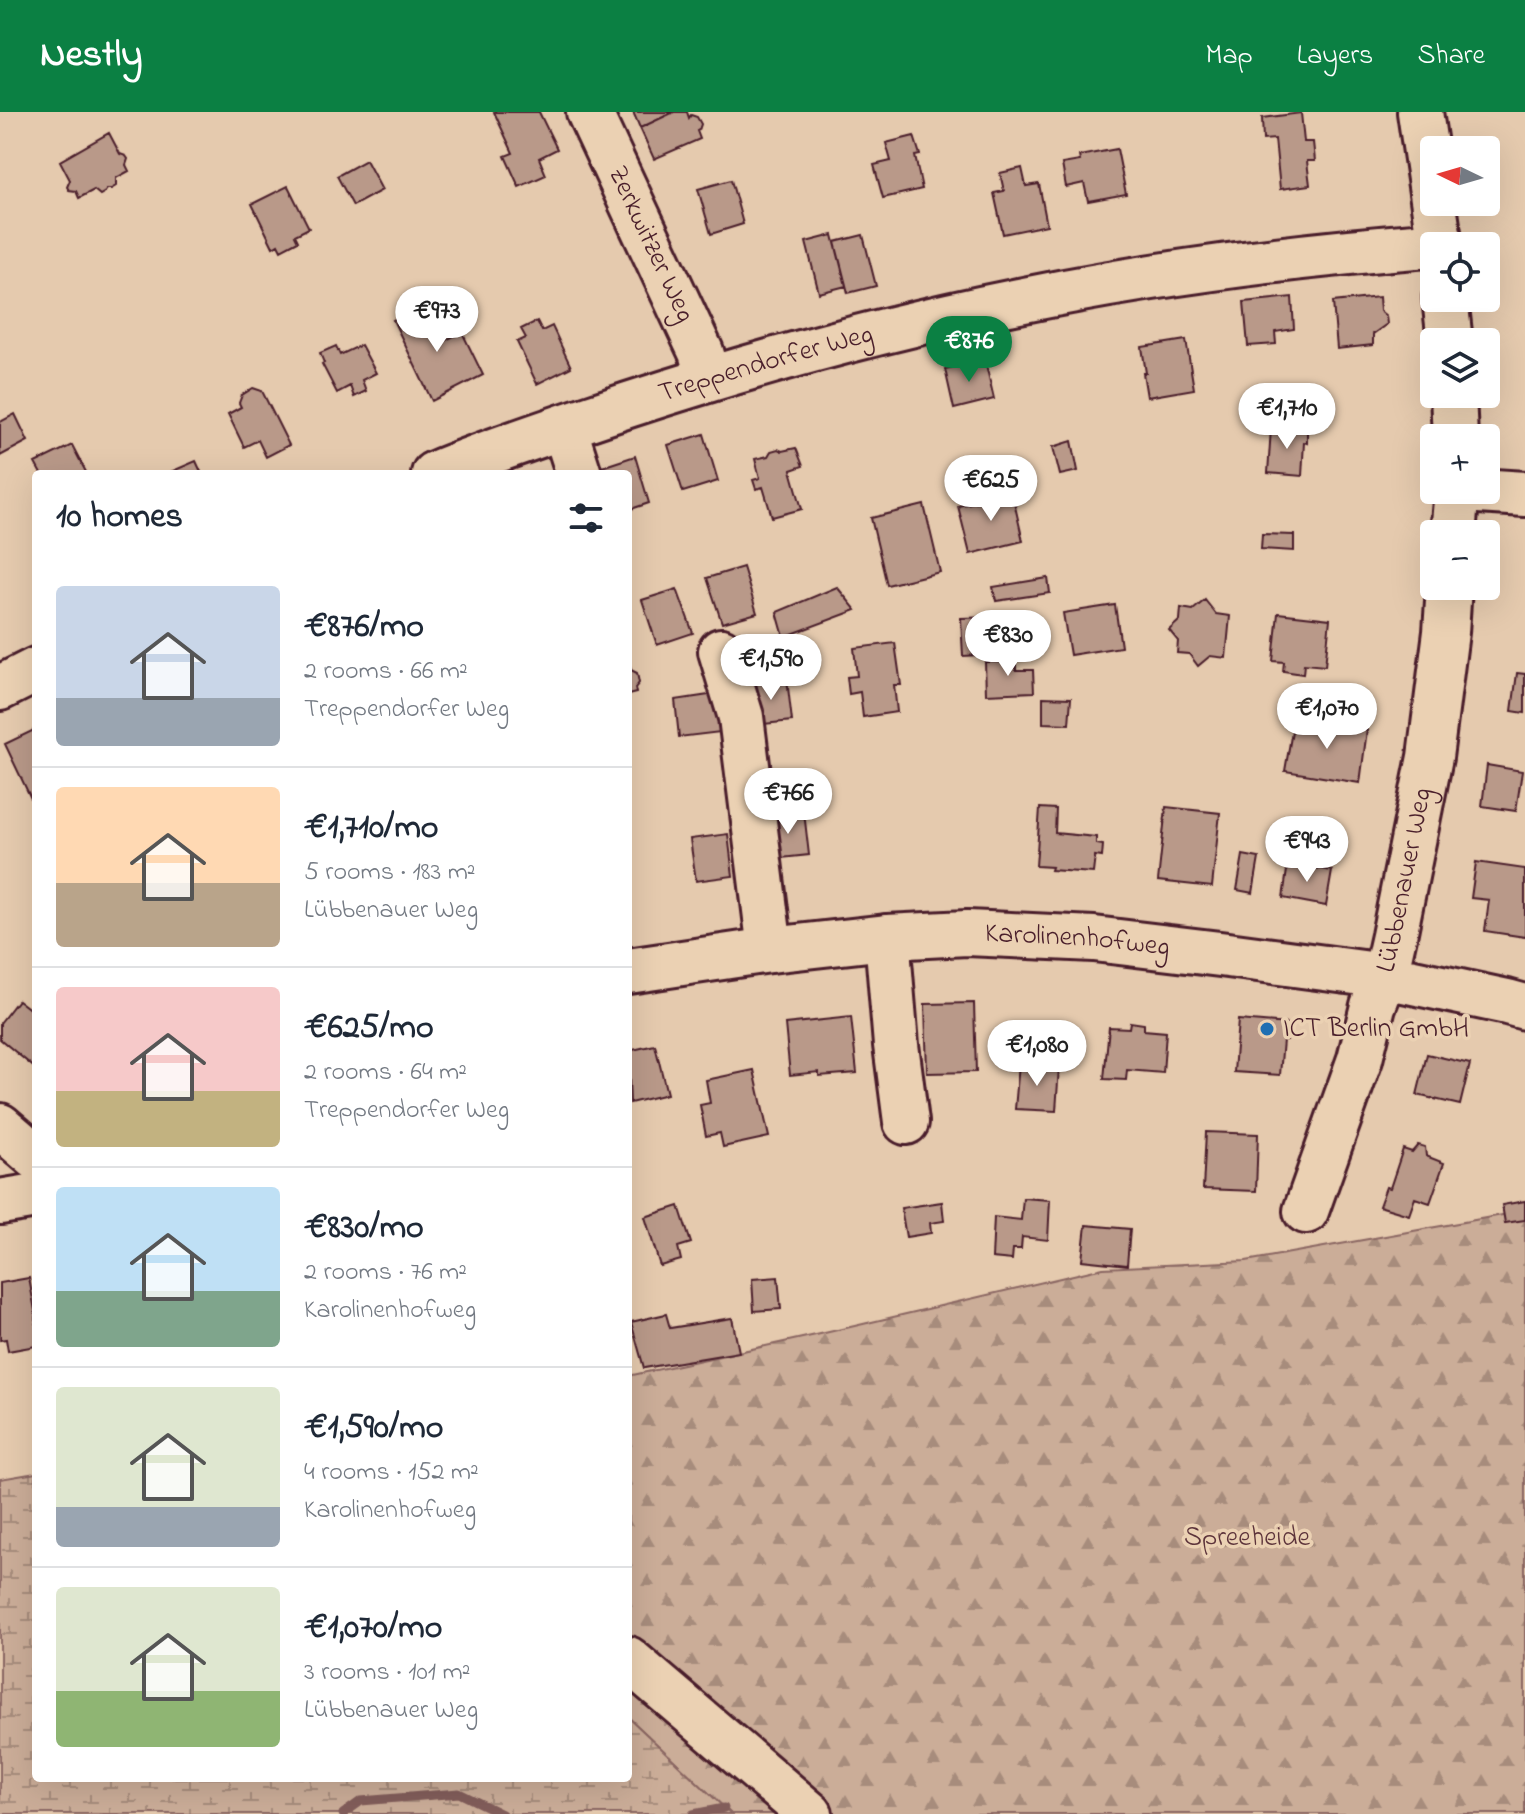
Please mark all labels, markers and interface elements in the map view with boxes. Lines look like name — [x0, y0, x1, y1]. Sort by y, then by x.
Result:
text: Nestly — [40, 28, 142, 84]
text: Map — [1205, 36, 1253, 77]
text: Layers — [1297, 36, 1373, 77]
text: Share — [1417, 36, 1485, 77]
north arrow — [1420, 136, 1500, 216]
map controls — [1420, 136, 1500, 600]
street label: Zerkwitzer Weg — [596, 159, 705, 330]
button: locate — [1420, 232, 1500, 312]
pin: €973 — [390, 286, 484, 354]
text: €973 — [413, 293, 461, 331]
street label: Treppendorfer Weg — [654, 314, 878, 414]
pin: €876 — [922, 316, 1016, 384]
text: €876 — [944, 323, 994, 361]
button: layers — [1420, 328, 1500, 408]
pin: €1,710 — [1222, 383, 1352, 451]
text: €1,710 — [1256, 390, 1318, 428]
button: + — [1420, 424, 1500, 504]
pin: €625 — [944, 455, 1038, 523]
text: €625 — [962, 462, 1020, 500]
text: 10 homes — [56, 493, 183, 543]
icon: filters — [564, 496, 608, 540]
button: − — [1420, 520, 1500, 600]
text: €876/mo — [304, 603, 424, 653]
pin: €830 — [961, 610, 1055, 678]
text: €830 — [983, 617, 1033, 655]
icon: home — [120, 618, 216, 714]
pin: €1,590 — [706, 634, 836, 702]
text: €1,590 — [739, 641, 803, 679]
text: 2 rooms · 66 m² — [304, 653, 468, 691]
pin: €1,070 — [1262, 683, 1392, 751]
text: €1,070 — [1295, 690, 1359, 728]
text: Treppendorfer Weg — [304, 691, 509, 729]
pin: €766 — [741, 768, 835, 836]
text: €766 — [762, 775, 814, 813]
street label: Lübbenauer Weg — [1366, 784, 1444, 977]
text: €1,710/mo — [304, 804, 438, 854]
pin: €943 — [1260, 816, 1354, 884]
icon: home — [120, 819, 216, 915]
text: €943 — [1283, 823, 1331, 861]
text: 5 rooms · 183 m² — [304, 854, 476, 892]
text: Lübbenauer Weg — [304, 892, 478, 930]
street label: Karolinenhofweg — [984, 913, 1172, 968]
text: €625/mo — [304, 1004, 434, 1054]
place label: ICT Berlin GmbH — [1283, 1009, 1469, 1050]
icon: home — [120, 1019, 216, 1115]
pin: €1,080 — [972, 1020, 1102, 1088]
marker: ICT Berlin GmbH — [1258, 1020, 1276, 1038]
text: €1,080 — [1005, 1027, 1069, 1065]
text: 2 rooms · 64 m² — [304, 1054, 467, 1092]
text: Treppendorfer Weg — [304, 1092, 509, 1130]
text: €830/mo — [304, 1204, 424, 1254]
icon: home — [120, 1219, 216, 1315]
text: 2 rooms · 76 m² — [304, 1254, 467, 1292]
text: Karolinenhofweg — [304, 1292, 476, 1330]
text: €1,590/mo — [304, 1404, 443, 1454]
icon: home — [120, 1419, 216, 1515]
text: 4 rooms · 152 m² — [304, 1454, 479, 1492]
text: Karolinenhofweg — [304, 1492, 476, 1530]
park label: Spreeheide — [1184, 1518, 1311, 1559]
text: €1,070/mo — [304, 1604, 442, 1654]
icon: home — [120, 1619, 216, 1715]
text: 3 rooms · 101 m² — [304, 1654, 470, 1692]
text: Lübbenauer Weg — [304, 1692, 478, 1730]

